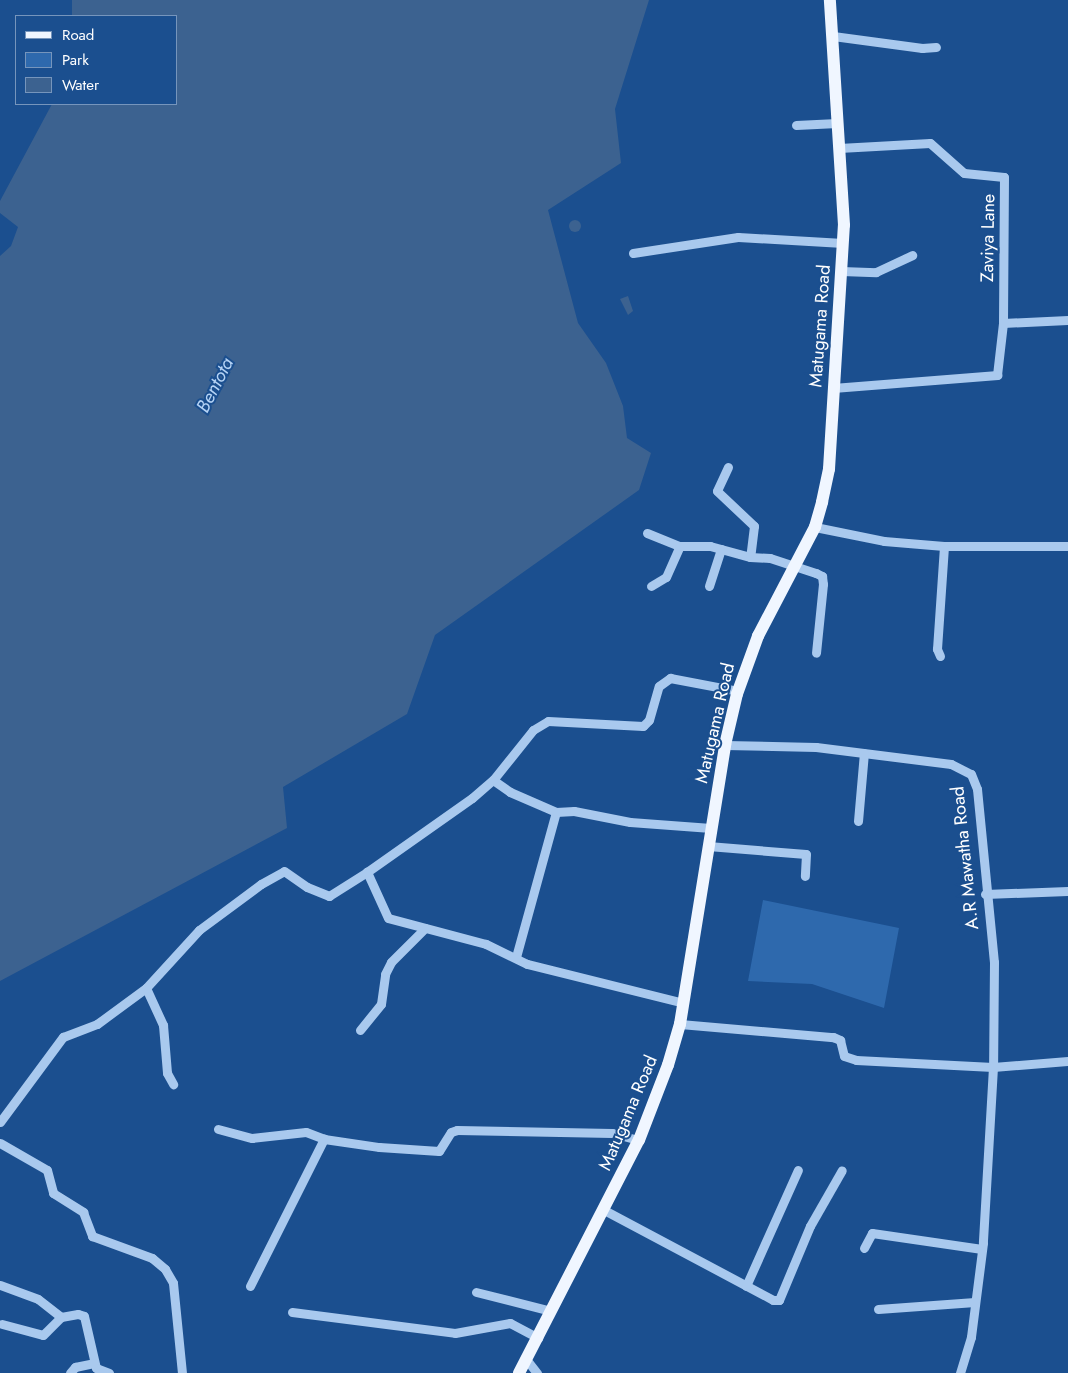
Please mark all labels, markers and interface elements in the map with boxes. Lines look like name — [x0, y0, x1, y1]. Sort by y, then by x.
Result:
legend — [15, 15, 178, 105]
text: Road — [62, 24, 94, 46]
text: Park — [62, 49, 89, 71]
text: Water — [62, 74, 99, 96]
street label: Zaviya Lane — [976, 194, 1000, 282]
street label: Matugama Road — [805, 264, 835, 388]
water label: Bentota — [191, 354, 239, 416]
street label: Matugama Road — [691, 661, 739, 785]
street label: A.R Mawatha Road — [947, 785, 983, 931]
street label: Matugama Road — [594, 1052, 662, 1174]

